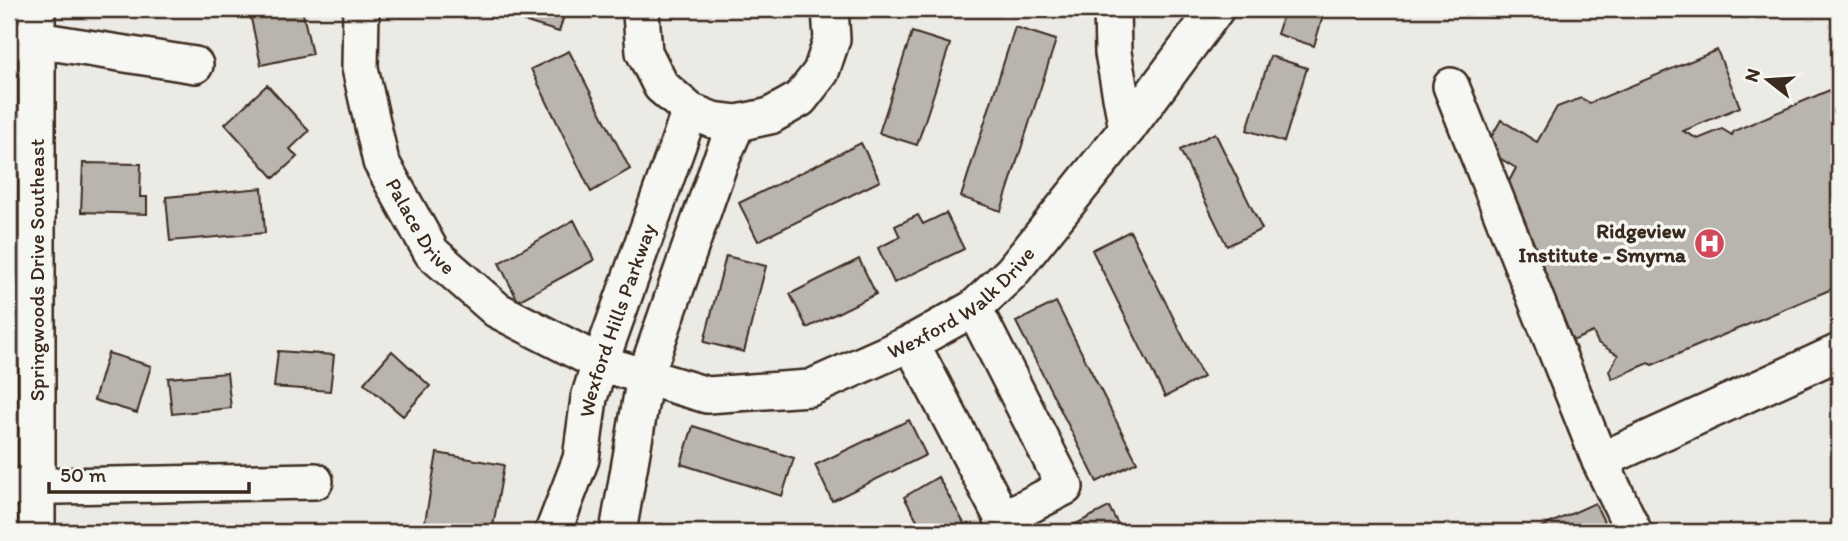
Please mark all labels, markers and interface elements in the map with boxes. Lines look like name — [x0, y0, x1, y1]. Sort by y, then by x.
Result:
north arrow — [1732, 46, 1802, 116]
text: N — [1739, 66, 1765, 85]
street label: Springwoods Drive Southeast — [24, 139, 49, 401]
street label: Palace Drive — [381, 174, 461, 280]
place label: Ridgeview Institute - Smyrna — [1518, 218, 1687, 268]
street label: Wexford Hills Parkway — [574, 220, 661, 419]
hospital icon: Ridgeview Institute - Smyrna — [1692, 226, 1726, 260]
street label: Wexford Walk Drive — [883, 241, 1040, 364]
scale bar — [49, 450, 248, 494]
text: 50 m — [60, 462, 107, 487]

